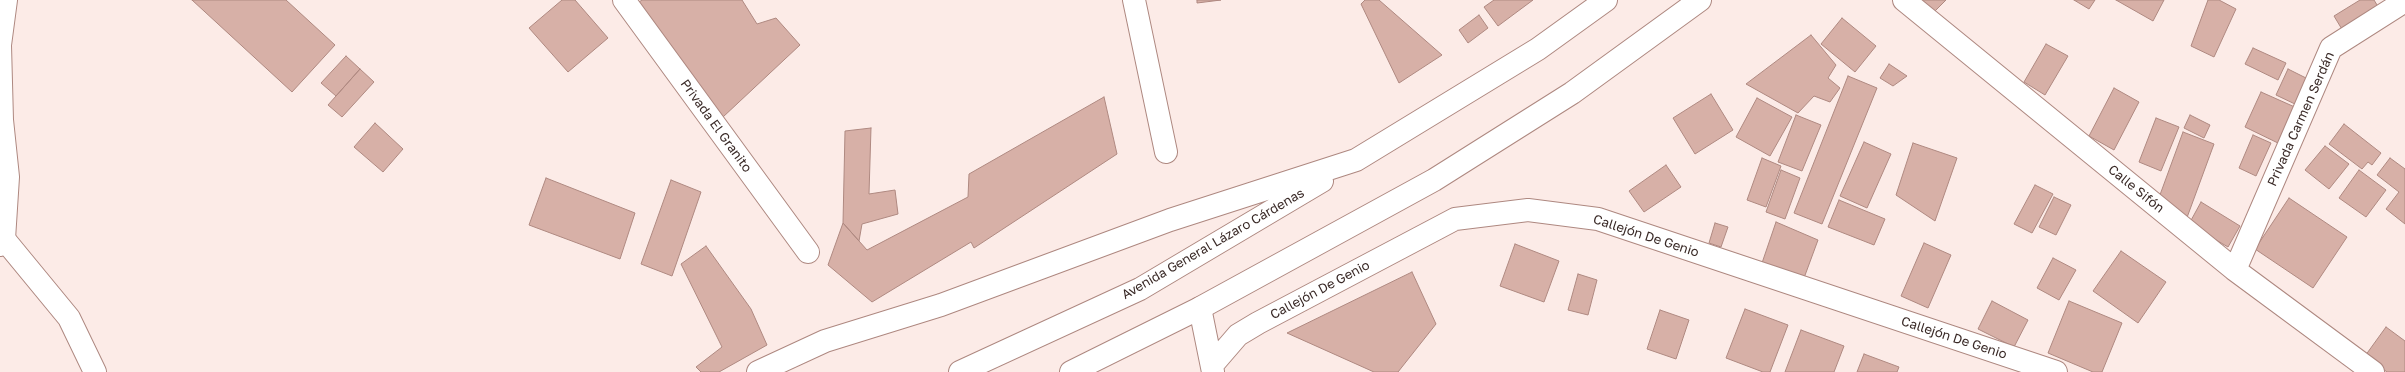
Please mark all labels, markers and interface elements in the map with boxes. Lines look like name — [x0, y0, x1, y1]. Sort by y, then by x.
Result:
street label: Privada Carmen Serdán — [2264, 49, 2338, 189]
street label: Privada El Granito — [677, 76, 755, 176]
street label: Calle Sifón — [2105, 162, 2167, 216]
street label: Avenida General Lázaro Cárdenas — [1119, 185, 1307, 303]
street label: Callejón De Genio — [1591, 212, 1701, 260]
street label: Callejón De Genio — [1268, 257, 1372, 323]
street label: Callejón De Genio — [1899, 314, 2009, 362]

